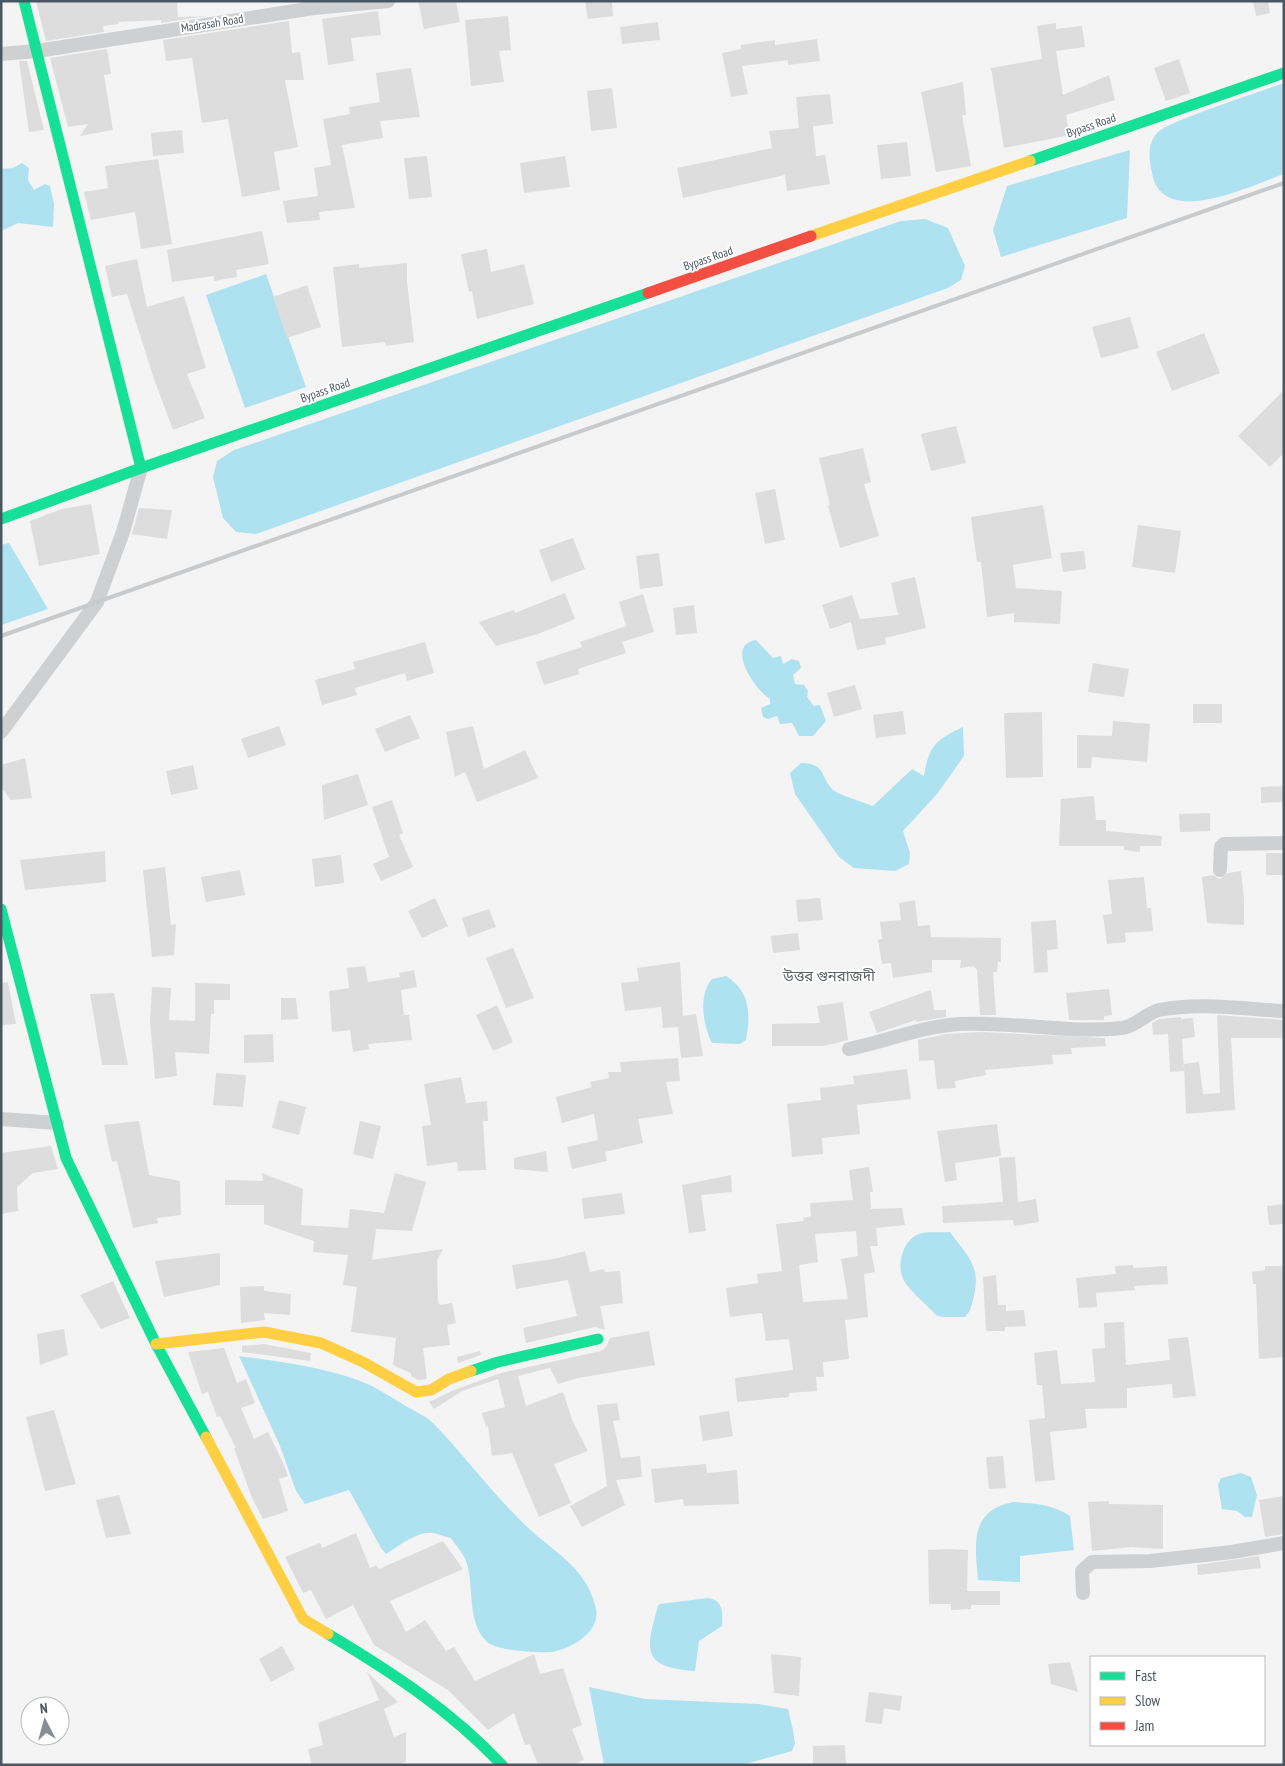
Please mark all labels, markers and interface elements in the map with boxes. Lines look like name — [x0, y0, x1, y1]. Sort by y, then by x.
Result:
street label: Madrasah Road — [180, 11, 244, 35]
street label: Bypass Road — [1064, 110, 1118, 140]
street label: Bypass Road — [681, 243, 735, 273]
street label: Bypass Road — [298, 375, 352, 405]
district label: উত্তর গুনরাজদী — [782, 966, 876, 985]
legend — [1090, 1656, 1265, 1746]
text: Fast — [1135, 1666, 1156, 1685]
text: Slow — [1135, 1691, 1160, 1710]
north arrow — [20, 1696, 70, 1746]
text: N — [39, 1699, 48, 1717]
text: Jam — [1134, 1716, 1154, 1735]

